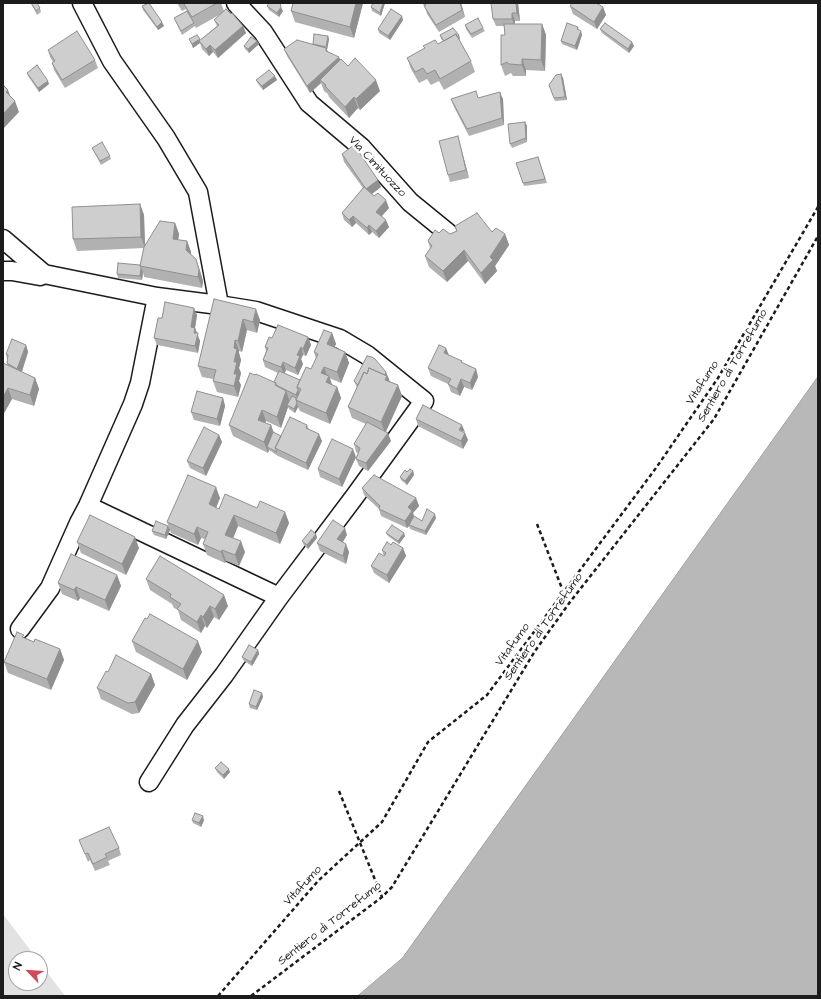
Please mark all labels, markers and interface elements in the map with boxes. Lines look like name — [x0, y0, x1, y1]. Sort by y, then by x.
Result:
street label: Via Cimituozzo — [345, 134, 409, 200]
street label: Sentiero di Torrefumo — [695, 307, 771, 425]
street label: Vitafumo — [683, 358, 723, 408]
street label: Sentiero di Torrefumo — [502, 571, 586, 683]
street label: Vitafumo — [493, 621, 533, 669]
street label: Vitafumo — [281, 863, 325, 909]
street label: Sentiero di Torrefumo — [275, 879, 385, 969]
north arrow — [8, 951, 48, 991]
text: N — [9, 960, 26, 972]

